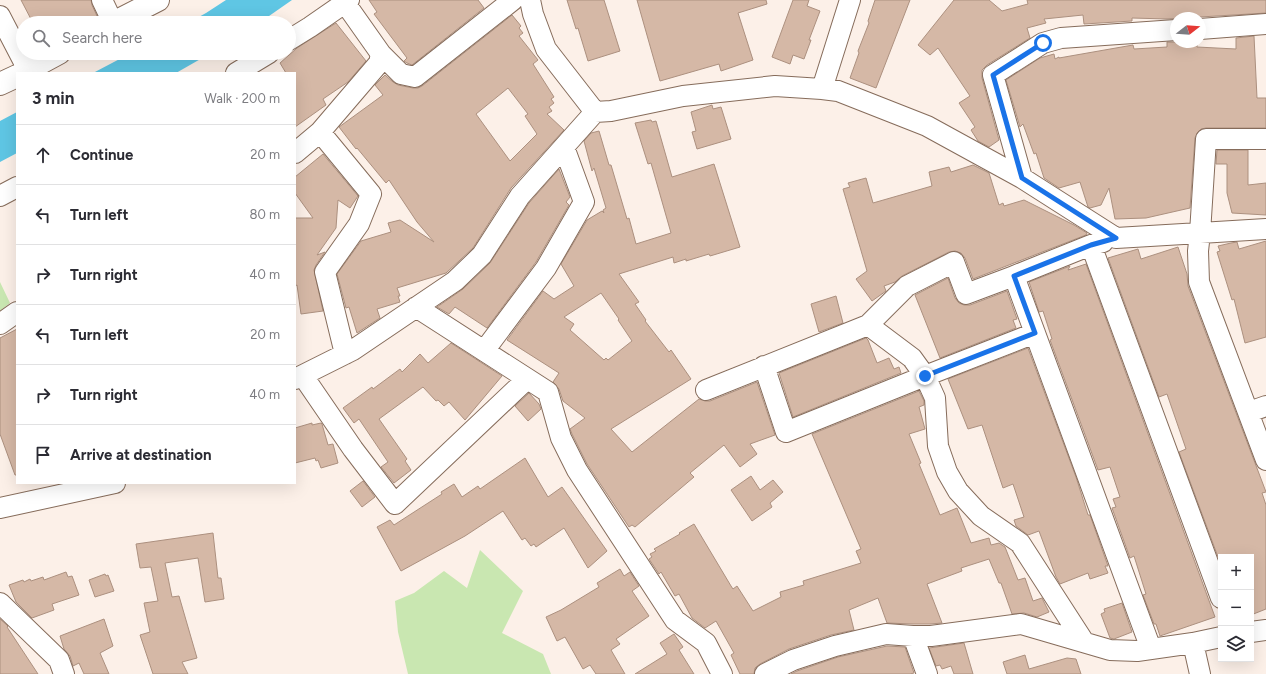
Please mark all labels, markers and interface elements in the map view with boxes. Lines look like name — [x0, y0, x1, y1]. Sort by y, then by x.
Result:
north arrow — [1170, 12, 1206, 48]
search box — [16, 16, 296, 60]
icon: search — [30, 27, 52, 49]
text: Search here — [62, 29, 142, 47]
route start — [1034, 34, 1052, 52]
text: 3 min — [32, 88, 74, 108]
text: Walk · 200 m — [204, 91, 280, 106]
icon: ahead — [32, 144, 54, 166]
text: Continue — [70, 146, 133, 164]
text: 20 m — [250, 147, 280, 162]
icon: left — [32, 204, 54, 226]
text: Turn left — [70, 206, 128, 224]
text: 80 m — [249, 207, 280, 222]
icon: right — [32, 264, 54, 286]
text: Turn right — [70, 266, 138, 284]
text: 40 m — [249, 267, 280, 282]
icon: left — [32, 324, 54, 346]
text: Turn left — [70, 326, 128, 344]
text: 20 m — [250, 327, 280, 342]
route end — [916, 367, 934, 385]
icon: right — [32, 384, 54, 406]
text: Turn right — [70, 386, 138, 404]
text: 40 m — [249, 387, 280, 402]
icon: arrive — [32, 444, 54, 466]
text: Arrive at destination — [70, 446, 211, 464]
map controls — [1218, 554, 1254, 662]
button: + — [1218, 554, 1254, 590]
button: − — [1218, 590, 1254, 626]
button: layers — [1218, 626, 1254, 662]

